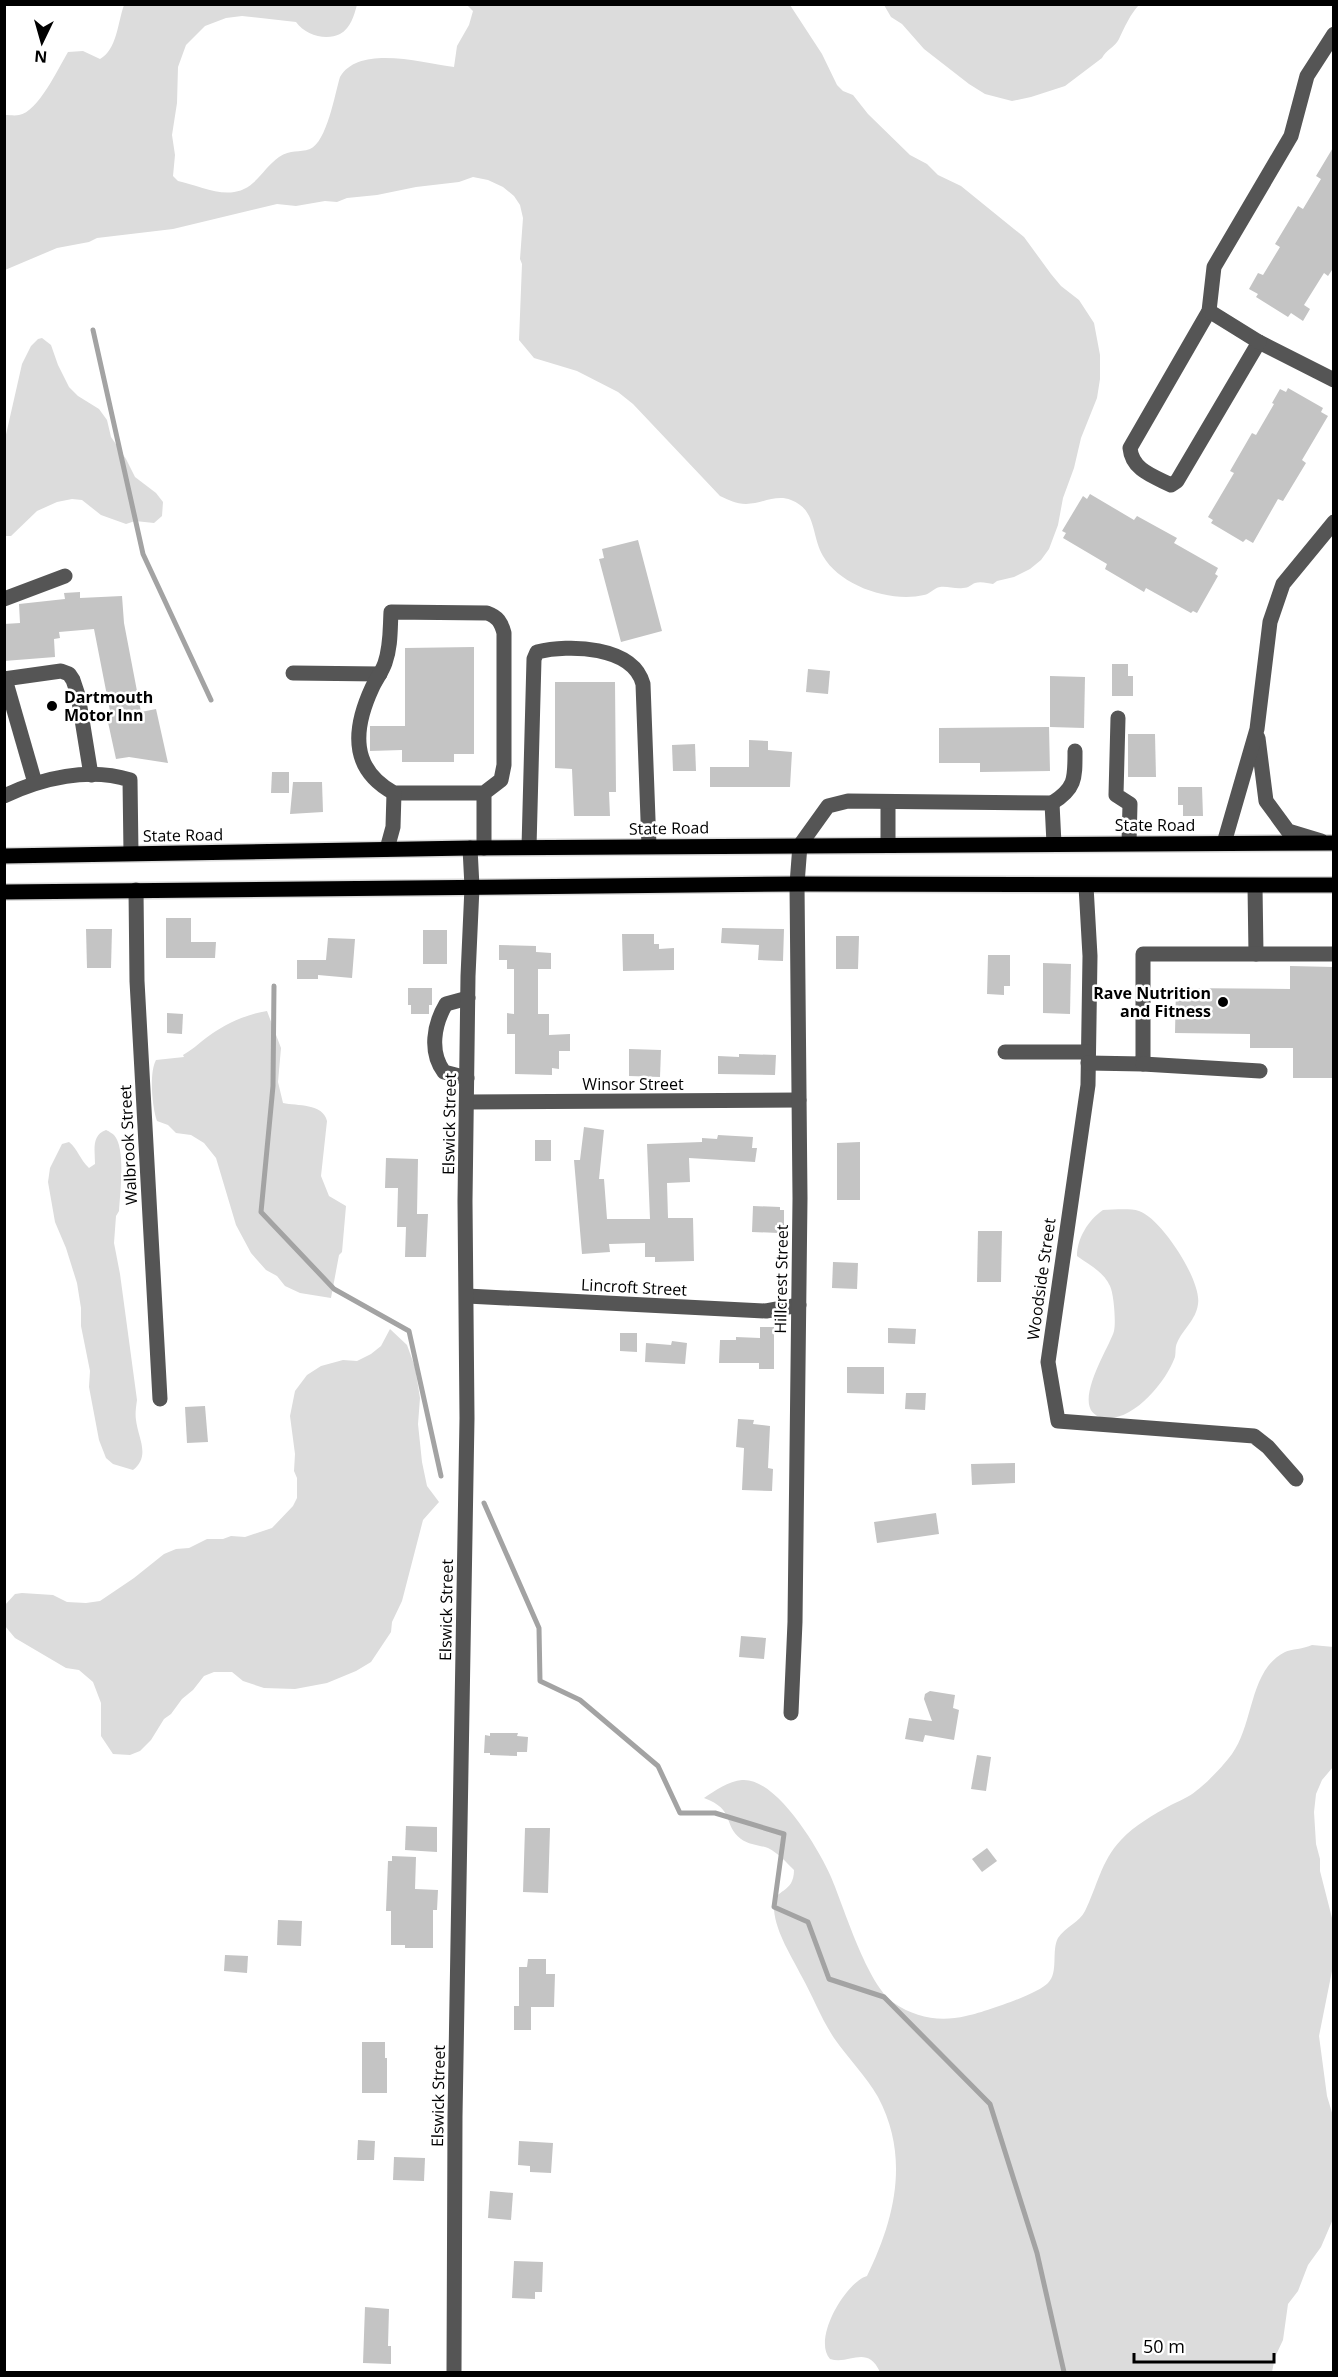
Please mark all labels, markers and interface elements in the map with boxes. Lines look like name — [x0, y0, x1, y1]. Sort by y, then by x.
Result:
north arrow — [12, 12, 72, 72]
text: N — [33, 45, 48, 68]
place label: Dartmouth Motor Inn — [64, 686, 153, 726]
marker: Dartmouth Motor Inn — [45, 699, 59, 713]
street label: State Road — [1115, 814, 1195, 836]
street label: State Road — [629, 816, 709, 840]
street label: State Road — [143, 823, 223, 847]
place label: Rave Nutrition and Fitness — [1093, 982, 1211, 1022]
marker: Rave Nutrition and Fitness — [1216, 995, 1230, 1009]
street label: Elswick Street — [437, 1073, 461, 1175]
street label: Winsor Street — [582, 1073, 684, 1095]
street label: Walbrook Street — [114, 1084, 142, 1206]
street label: Woodside Street — [1022, 1216, 1060, 1341]
street label: Hillcrest Street — [769, 1224, 793, 1334]
street label: Lincroft Street — [581, 1273, 688, 1301]
street label: Elswick Street — [434, 1559, 458, 1661]
street label: Elswick Street — [426, 2045, 450, 2147]
scale bar — [1134, 2326, 1274, 2364]
text: 50 m — [1143, 2334, 1185, 2358]

